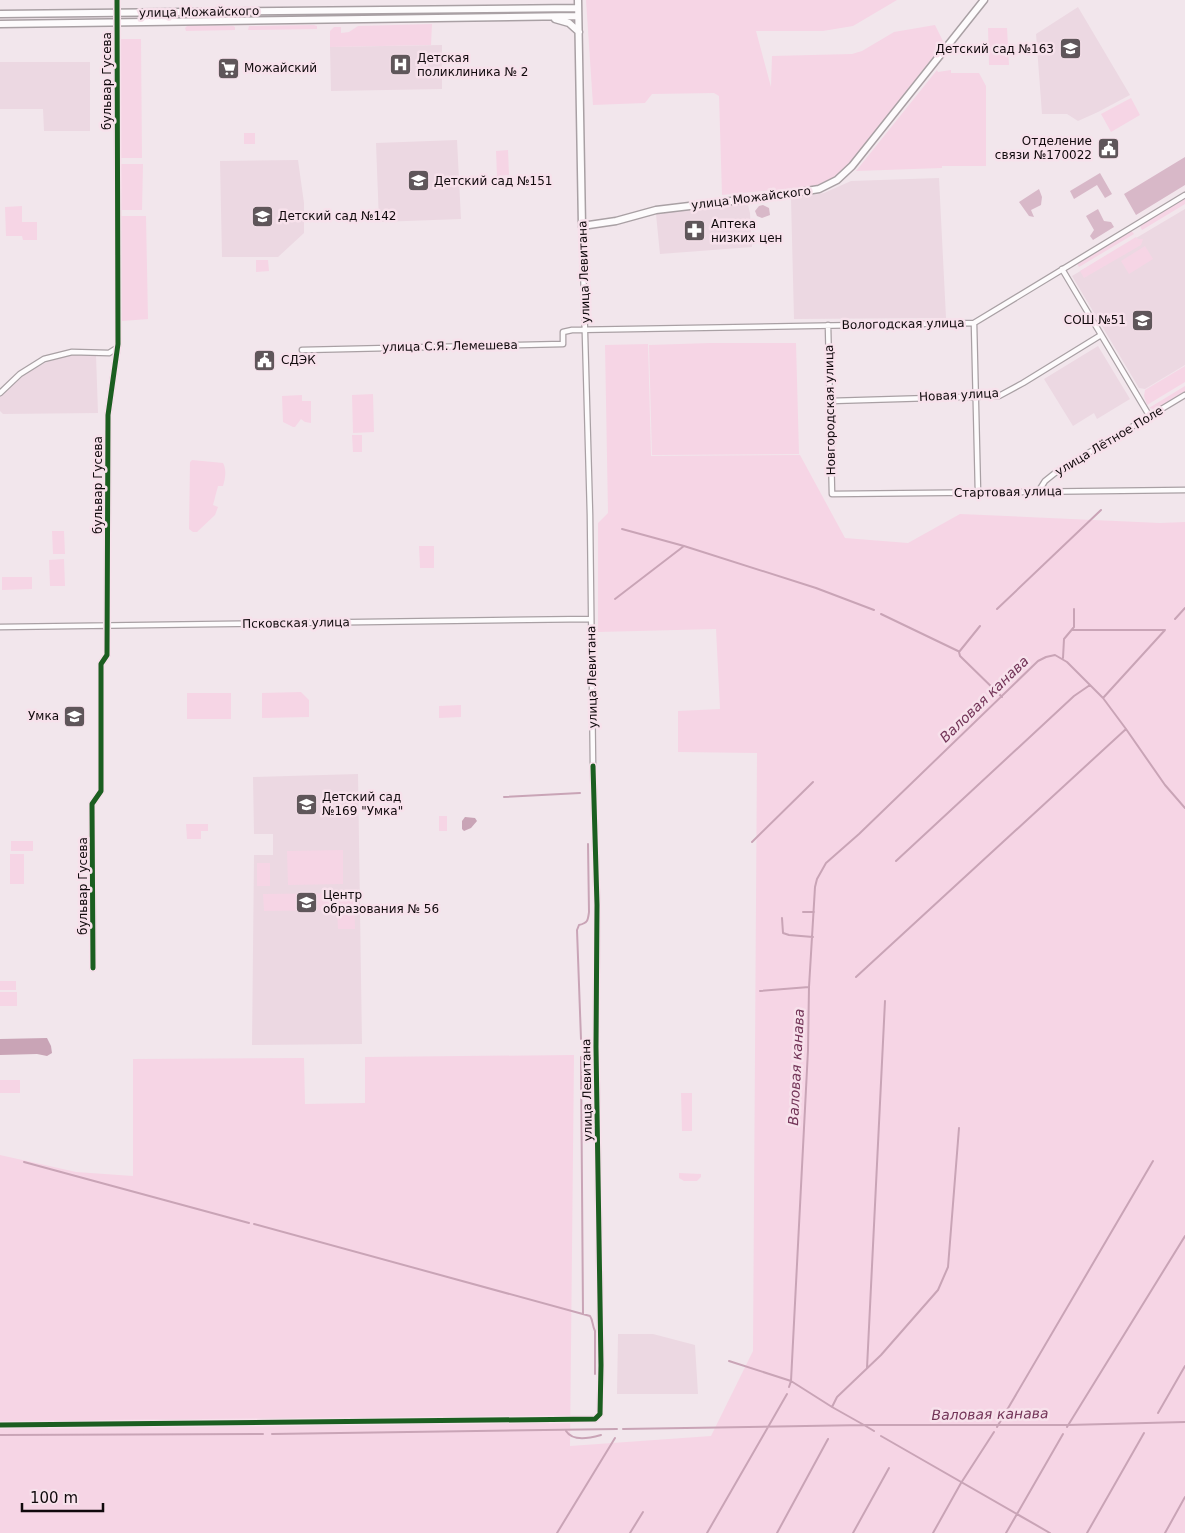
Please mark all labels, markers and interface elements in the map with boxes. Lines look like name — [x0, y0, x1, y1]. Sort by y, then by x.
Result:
street label: улица Можайского — [139, 4, 259, 20]
street label: бульвар Гусева — [100, 32, 114, 130]
school or university icon: Детский сад №163 — [1058, 37, 1082, 61]
place label: Детский сад №163 — [936, 42, 1054, 56]
place label: Детская поликлиника № 2 — [417, 51, 528, 79]
hospital icon: Детская поликлиника № 2 — [389, 53, 413, 77]
supermarket icon: Можайский — [216, 56, 240, 80]
place label: Можайский — [244, 61, 317, 75]
place label: Отделение связи №170022 — [995, 134, 1092, 162]
public building icon: Отделение связи №170022 — [1096, 136, 1120, 160]
school or university icon: Детский сад №151 — [406, 169, 430, 193]
place label: Детский сад №151 — [434, 174, 552, 188]
street label: улица Можайского — [690, 184, 812, 212]
school or university icon: Детский сад №142 — [250, 204, 274, 228]
place label: Детский сад №142 — [278, 209, 396, 223]
place label: Аптека низких цен — [711, 217, 782, 245]
pharmacy icon: Аптека низких цен — [683, 219, 707, 243]
street label: улица Левитана — [575, 220, 593, 324]
school or university icon: СОШ №51 — [1130, 308, 1154, 332]
place label: СОШ №51 — [1064, 313, 1126, 327]
street label: Вологодская улица — [841, 316, 965, 332]
street label: улица С.Я. Лемешева — [382, 338, 518, 354]
street label: Новгородская улица — [822, 345, 838, 475]
public building icon: СДЭК — [253, 348, 277, 372]
place label: СДЭК — [281, 353, 316, 367]
street label: Новая улица — [919, 386, 999, 404]
street label: улица Лётное Поле — [1053, 403, 1165, 479]
street label: бульвар Гусева — [91, 436, 105, 534]
street label: Стартовая улица — [954, 484, 1062, 500]
street label: Псковская улица — [242, 615, 350, 631]
street label: улица Левитана — [584, 626, 600, 728]
water label: Валовая канава — [936, 653, 1032, 745]
school or university icon: Умка — [63, 704, 87, 728]
place label: Умка — [28, 709, 59, 723]
place label: Детский сад №169 "Умка" — [322, 790, 403, 818]
school or university icon: Детский сад №169 "Умка" — [294, 792, 318, 816]
street label: бульвар Гусева — [76, 837, 90, 935]
place label: Центр образования № 56 — [323, 888, 439, 916]
school or university icon: Центр образования № 56 — [295, 890, 319, 914]
water label: Валовая канава — [785, 1008, 807, 1126]
street label: улица Левитана — [579, 1039, 595, 1141]
water label: Валовая канава — [931, 1405, 1049, 1423]
scale bar — [22, 1480, 104, 1512]
text: 100 m — [30, 1489, 78, 1507]

